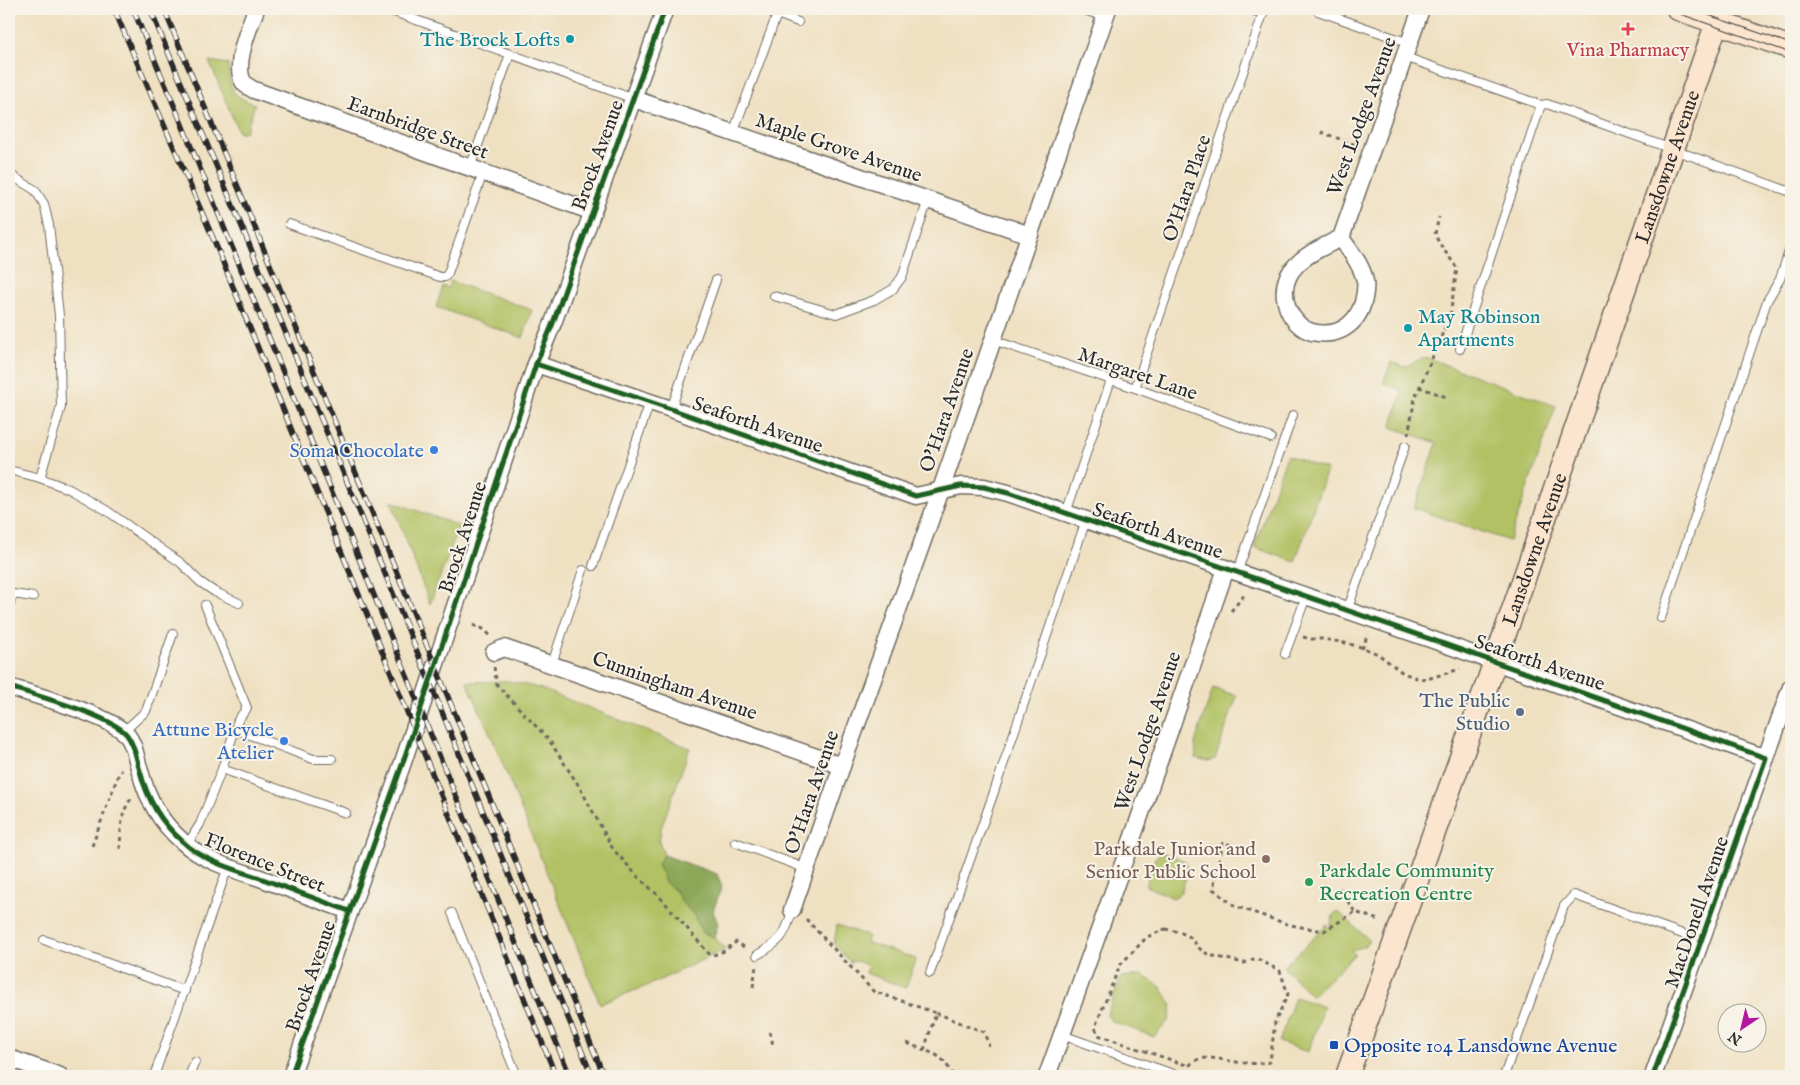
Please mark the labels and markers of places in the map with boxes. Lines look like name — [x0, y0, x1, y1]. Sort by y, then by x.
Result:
marker: Vina Pharmacy — [1622, 23, 1634, 35]
place label: The Brock Lofts — [420, 28, 560, 53]
marker: The Brock Lofts — [564, 33, 576, 45]
place label: Vina Pharmacy — [1566, 38, 1690, 63]
place label: May Robinson Apartments — [1417, 305, 1541, 353]
marker: May Robinson Apartments — [1402, 322, 1414, 334]
place label: Soma Chocolate — [289, 439, 424, 464]
marker: Soma Chocolate — [428, 444, 440, 456]
place label: The Public Studio — [1419, 689, 1510, 737]
marker: The Public Studio — [1514, 706, 1526, 718]
place label: Attune Bicycle Atelier — [151, 718, 275, 766]
marker: Attune Bicycle Atelier — [278, 735, 290, 747]
place label: Parkdale Junior and Senior Public School — [1086, 837, 1257, 885]
marker: Parkdale Junior and Senior Public School — [1260, 853, 1272, 865]
place label: Parkdale Community Recreation Centre — [1319, 859, 1494, 907]
marker: Parkdale Community Recreation Centre — [1303, 876, 1315, 888]
place label: Opposite 104 Lansdowne Avenue — [1344, 1034, 1617, 1059]
marker: Opposite 104 Lansdowne Avenue — [1328, 1039, 1340, 1051]

